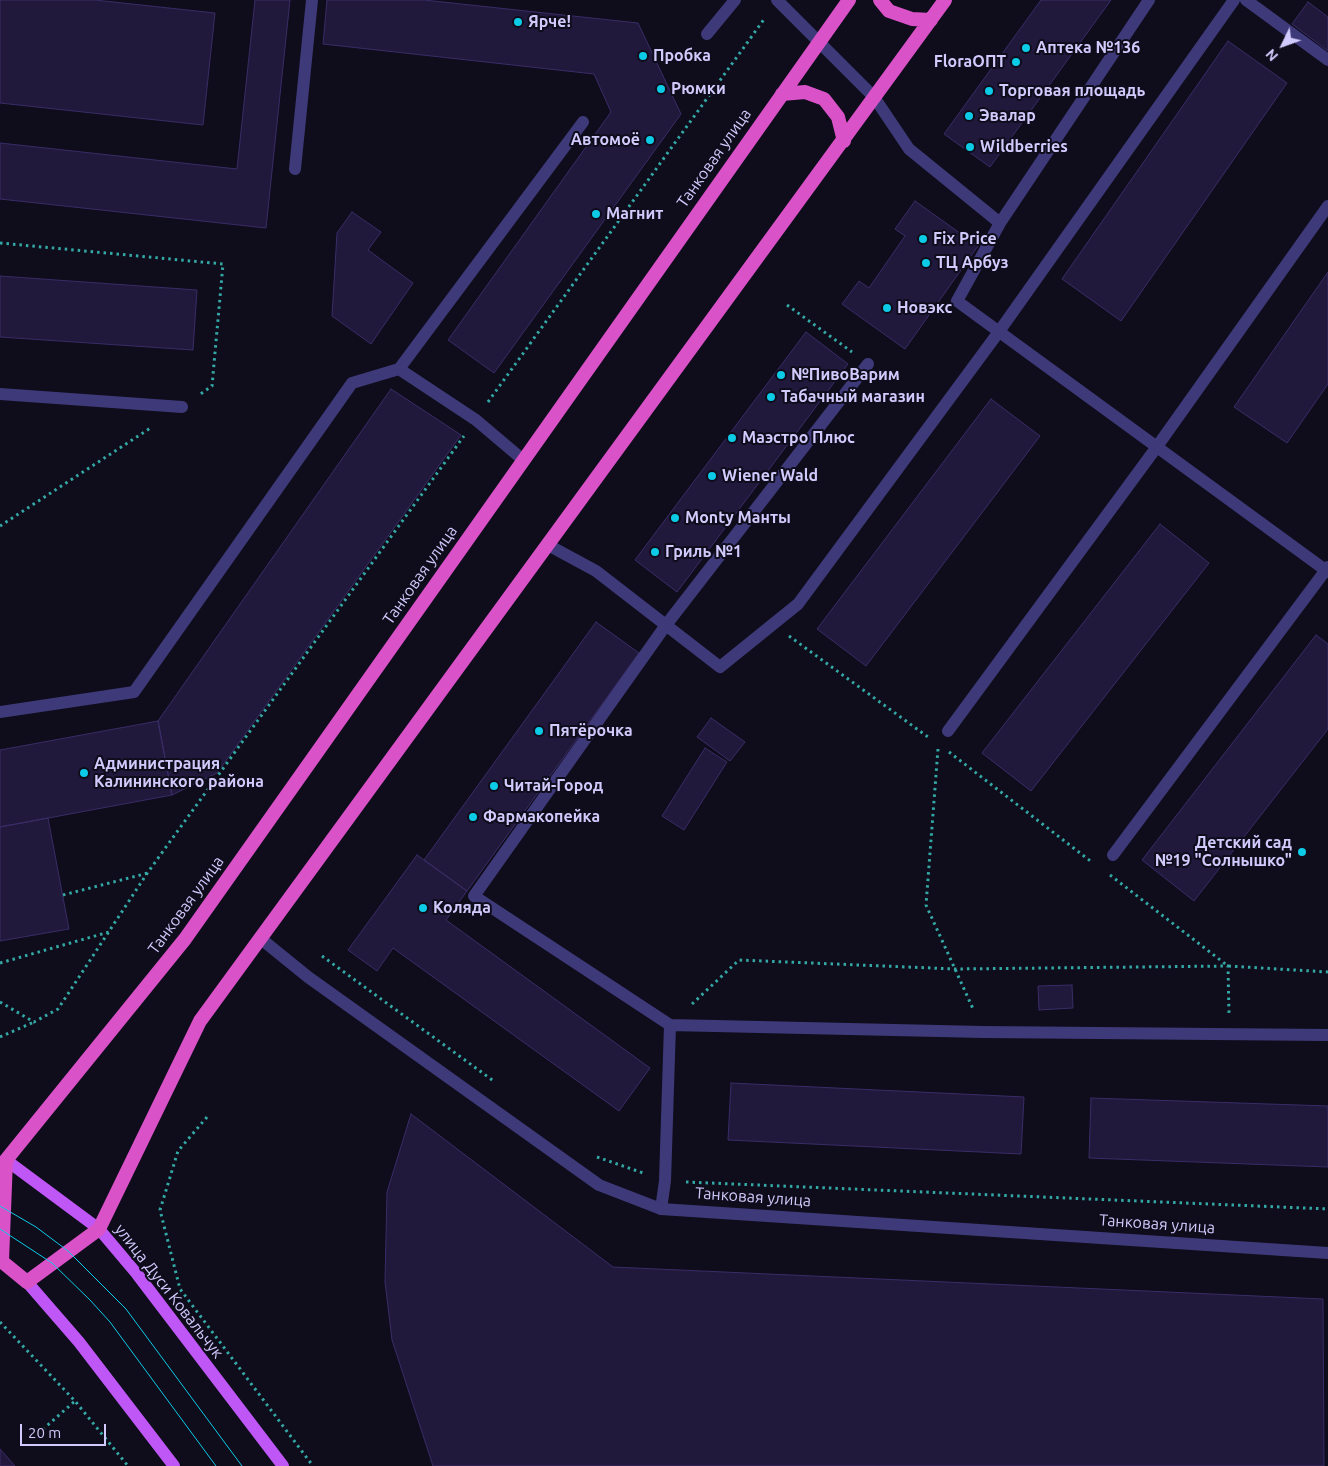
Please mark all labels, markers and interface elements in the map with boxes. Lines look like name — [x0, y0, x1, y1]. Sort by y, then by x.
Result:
place label: Ярче! — [528, 12, 571, 32]
marker: Ярче! — [512, 16, 524, 28]
north arrow — [1258, 20, 1308, 70]
place label: Аптека №136 — [1036, 38, 1140, 58]
marker: Аптека №136 — [1020, 42, 1032, 54]
place label: Пробка — [653, 46, 711, 66]
text: N — [1262, 46, 1281, 64]
marker: Пробка — [637, 50, 649, 62]
place label: FloraОПТ — [934, 52, 1006, 72]
marker: FloraОПТ — [1010, 56, 1022, 68]
place label: Рюмки — [671, 79, 726, 99]
place label: Торговая площадь — [999, 81, 1145, 101]
marker: Рюмки — [655, 83, 667, 95]
marker: Торговая площадь — [983, 85, 995, 97]
street label: Танковая улица — [673, 105, 755, 211]
place label: Эвалар — [979, 106, 1036, 126]
marker: Эвалар — [963, 110, 975, 122]
place label: Автомоё — [571, 130, 640, 150]
marker: Автомоё — [644, 134, 656, 146]
place label: Wildberries — [980, 137, 1068, 157]
marker: Wildberries — [964, 141, 976, 153]
place label: Магнит — [606, 204, 663, 224]
marker: Магнит — [590, 208, 602, 220]
place label: Fix Price — [933, 229, 997, 249]
marker: Fix Price — [917, 233, 929, 245]
place label: ТЦ Арбуз — [936, 253, 1008, 273]
marker: ТЦ Арбуз — [920, 257, 932, 269]
place label: Новэкс — [897, 298, 952, 318]
marker: Новэкс — [881, 302, 893, 314]
place label: №ПивоВарим — [791, 365, 900, 385]
marker: №ПивоВарим — [775, 369, 787, 381]
place label: Табачный магазин — [781, 387, 925, 407]
marker: Табачный магазин — [765, 391, 777, 403]
place label: Маэстро Плюс — [742, 428, 855, 448]
marker: Маэстро Плюс — [726, 432, 738, 444]
place label: Wiener Wald — [722, 466, 818, 486]
marker: Wiener Wald — [706, 470, 718, 482]
place label: Monty Манты — [685, 508, 791, 528]
marker: Monty Манты — [669, 512, 681, 524]
street label: Танковая улица — [379, 522, 461, 628]
place label: Гриль №1 — [665, 542, 742, 562]
marker: Гриль №1 — [649, 546, 661, 558]
place label: Пятёрочка — [549, 721, 633, 741]
marker: Пятёрочка — [533, 725, 545, 737]
place label: Администрация Калининского района — [94, 754, 264, 792]
marker: Администрация Калининского района — [78, 767, 90, 779]
place label: Читай-Город — [504, 776, 603, 796]
marker: Читай-Город — [488, 780, 500, 792]
place label: Фармакопейка — [483, 807, 600, 827]
marker: Фармакопейка — [467, 811, 479, 823]
place label: Детский сад №19 "Солнышко" — [1155, 833, 1292, 871]
marker: Детский сад №19 "Солнышко" — [1296, 846, 1308, 858]
street label: Танковая улица — [144, 852, 228, 958]
place label: Коляда — [433, 898, 491, 918]
marker: Коляда — [417, 902, 429, 914]
street label: Танковая улица — [694, 1183, 812, 1211]
street label: Танковая улица — [1098, 1210, 1216, 1238]
street label: улица Дуси Ковальчук — [111, 1220, 227, 1362]
scale bar — [22, 1414, 109, 1446]
text: 20 m — [28, 1424, 61, 1441]

